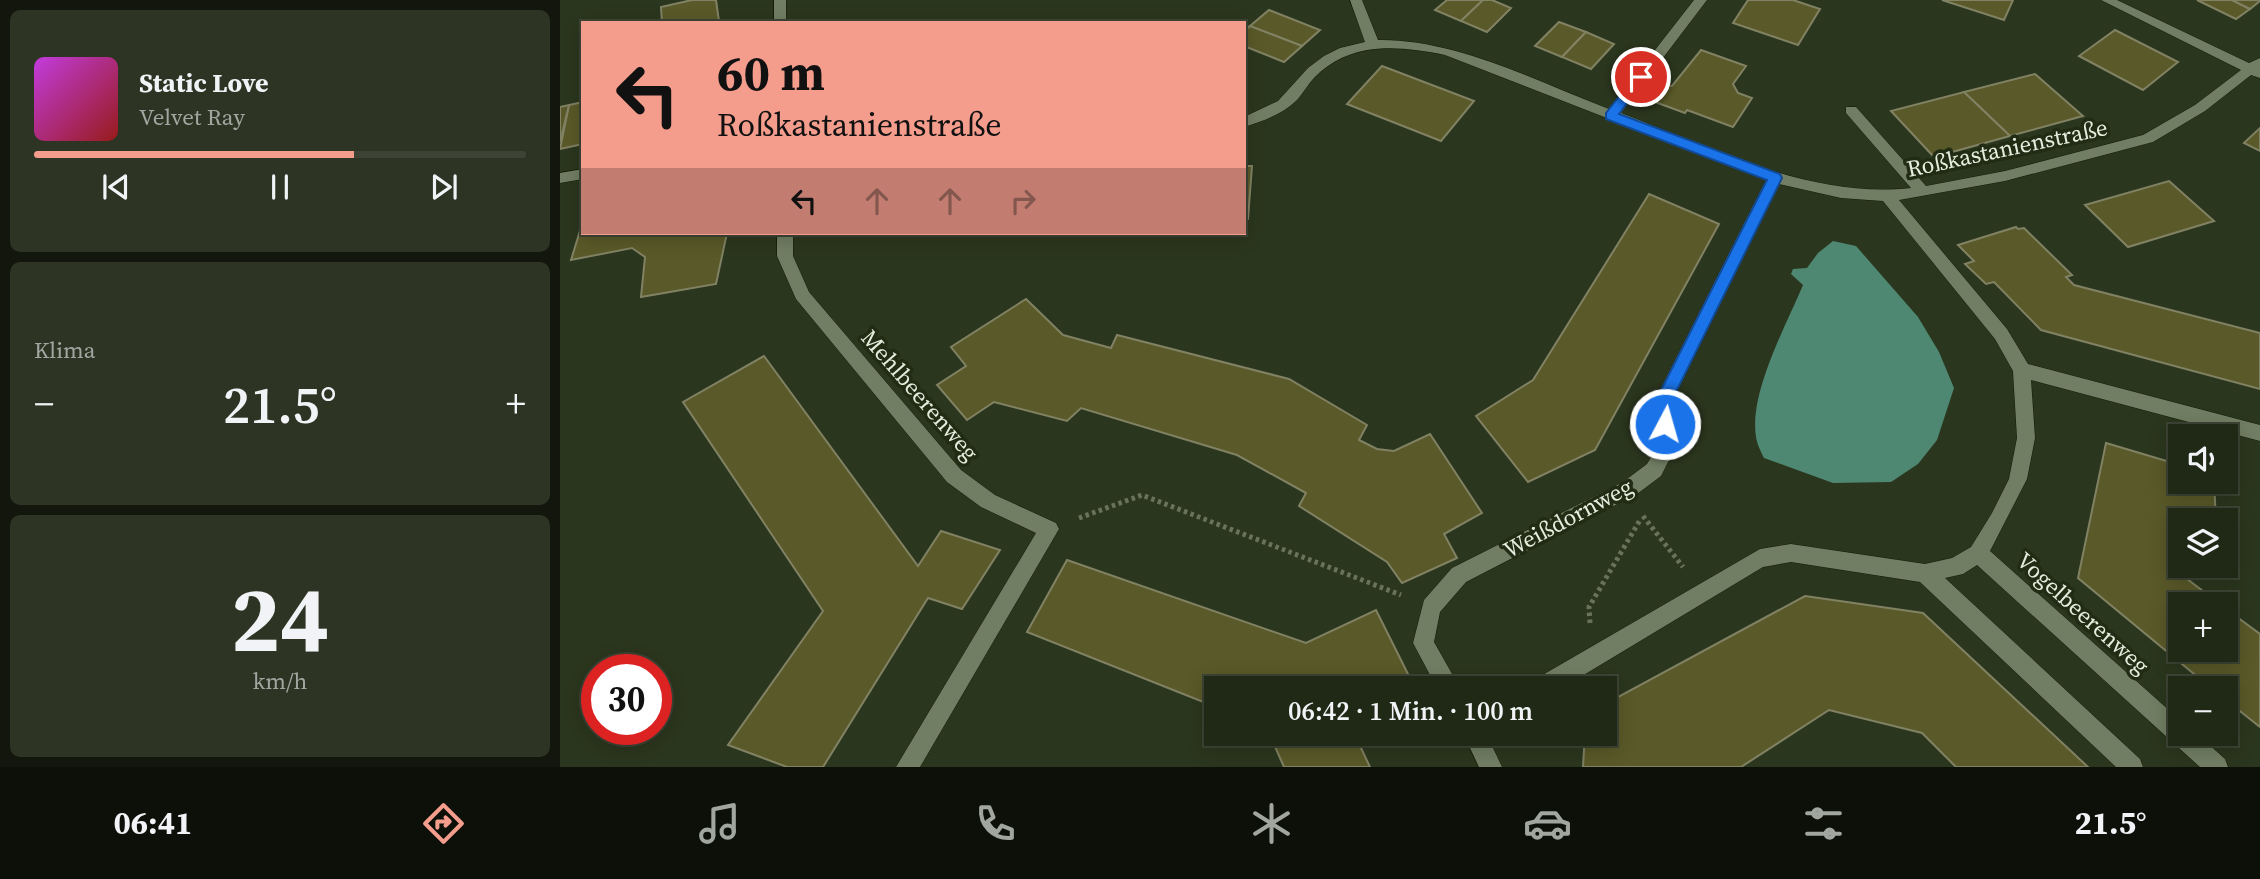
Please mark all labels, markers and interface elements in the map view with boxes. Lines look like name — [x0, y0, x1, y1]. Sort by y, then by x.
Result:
text: 60 m — [717, 39, 825, 106]
pin — [1611, 47, 1671, 107]
icon: left — [602, 49, 693, 140]
icon: arrive — [1622, 58, 1660, 96]
text: Static Love — [139, 65, 268, 101]
text: Velvet Ray — [139, 101, 245, 133]
text: Roßkastanienstraße — [717, 103, 1002, 147]
street label: Roßkastanienstraße — [1904, 111, 2110, 185]
icon: previous — [97, 168, 135, 206]
icon: pause — [261, 168, 299, 206]
icon: next — [425, 168, 463, 206]
icon: left — [785, 182, 823, 220]
icon: ahead — [858, 182, 896, 220]
icon: ahead — [931, 182, 969, 220]
icon: right — [1004, 182, 1042, 220]
street label: Mehlbeerenweg — [854, 322, 986, 468]
text: Klima — [34, 334, 95, 366]
text: 21.5° — [223, 369, 337, 440]
text: − — [34, 378, 54, 430]
text: + — [506, 378, 526, 430]
position arrow — [1628, 387, 1702, 461]
map controls — [2168, 424, 2238, 746]
button: sound — [2168, 424, 2238, 494]
street label: Weißdornweg — [1498, 470, 1638, 565]
button: layers — [2168, 508, 2238, 578]
street label: Vogelbeerenweg — [2010, 545, 2156, 681]
text: 24 — [231, 557, 329, 681]
button: + — [2168, 592, 2238, 662]
speed limit sign: 30 — [581, 654, 672, 745]
text: km/h — [253, 665, 307, 697]
button: − — [2168, 676, 2238, 746]
text: 06:42 · 1 Min. · 100 m — [1288, 693, 1533, 729]
icon: directions — [419, 799, 468, 848]
icon: music — [695, 799, 744, 848]
icon: phone — [971, 799, 1020, 848]
icon: climate — [1247, 799, 1296, 848]
icon: car — [1523, 799, 1572, 848]
icon: filters — [1799, 799, 1848, 848]
text: 06:41 — [113, 801, 192, 845]
text: 21.5° — [2074, 801, 2147, 845]

